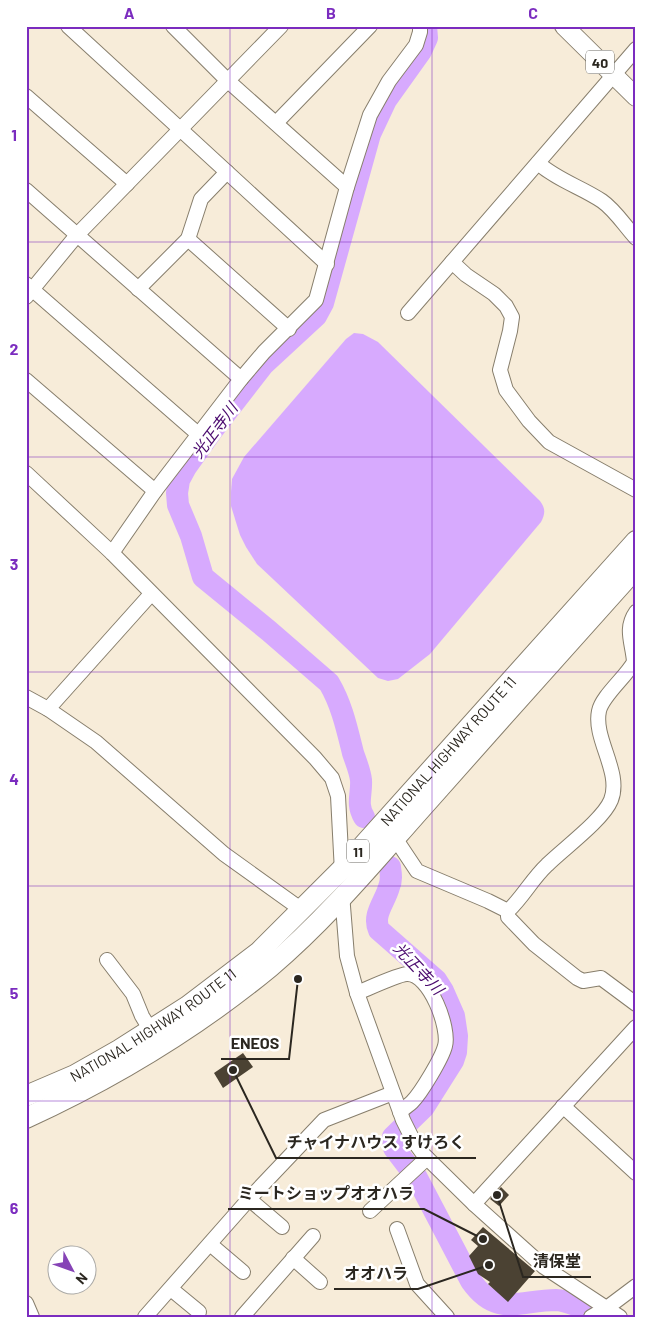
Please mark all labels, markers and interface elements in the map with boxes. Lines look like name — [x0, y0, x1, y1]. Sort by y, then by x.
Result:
text: A — [124, 3, 135, 22]
text: B — [326, 3, 336, 22]
text: C — [528, 3, 538, 22]
road number: 40 — [586, 51, 614, 74]
text: 1 — [11, 125, 17, 144]
text: 2 — [10, 339, 19, 358]
water label: 光正寺川 — [187, 397, 242, 461]
text: 3 — [10, 554, 18, 573]
street label: NATIONAL HIGHWAY ROUTE 11 — [376, 672, 519, 829]
text: 4 — [9, 769, 19, 788]
road number: 11 — [347, 839, 369, 862]
water label: 光正寺川 — [390, 938, 449, 999]
street label: NATIONAL HIGHWAY ROUTE 11 — [67, 964, 239, 1085]
text: 5 — [10, 983, 19, 1002]
callout: ENEOS — [221, 1028, 289, 1059]
text: ENEOS — [231, 1033, 279, 1052]
callout: チャイナハウス すけろく — [276, 1127, 476, 1158]
text: チャイナハウス すけろく — [287, 1132, 465, 1151]
callout: ミートショップオオハラ — [228, 1178, 424, 1209]
text: ミートショップオオハラ — [238, 1183, 414, 1202]
text: 6 — [10, 1198, 19, 1217]
north arrow — [48, 1246, 98, 1296]
callout: 清保堂 — [523, 1246, 591, 1277]
text: 清保堂 — [533, 1251, 581, 1270]
callout: オオハラ — [334, 1258, 418, 1289]
text: オオハラ — [344, 1263, 408, 1282]
text: N — [73, 1270, 92, 1288]

